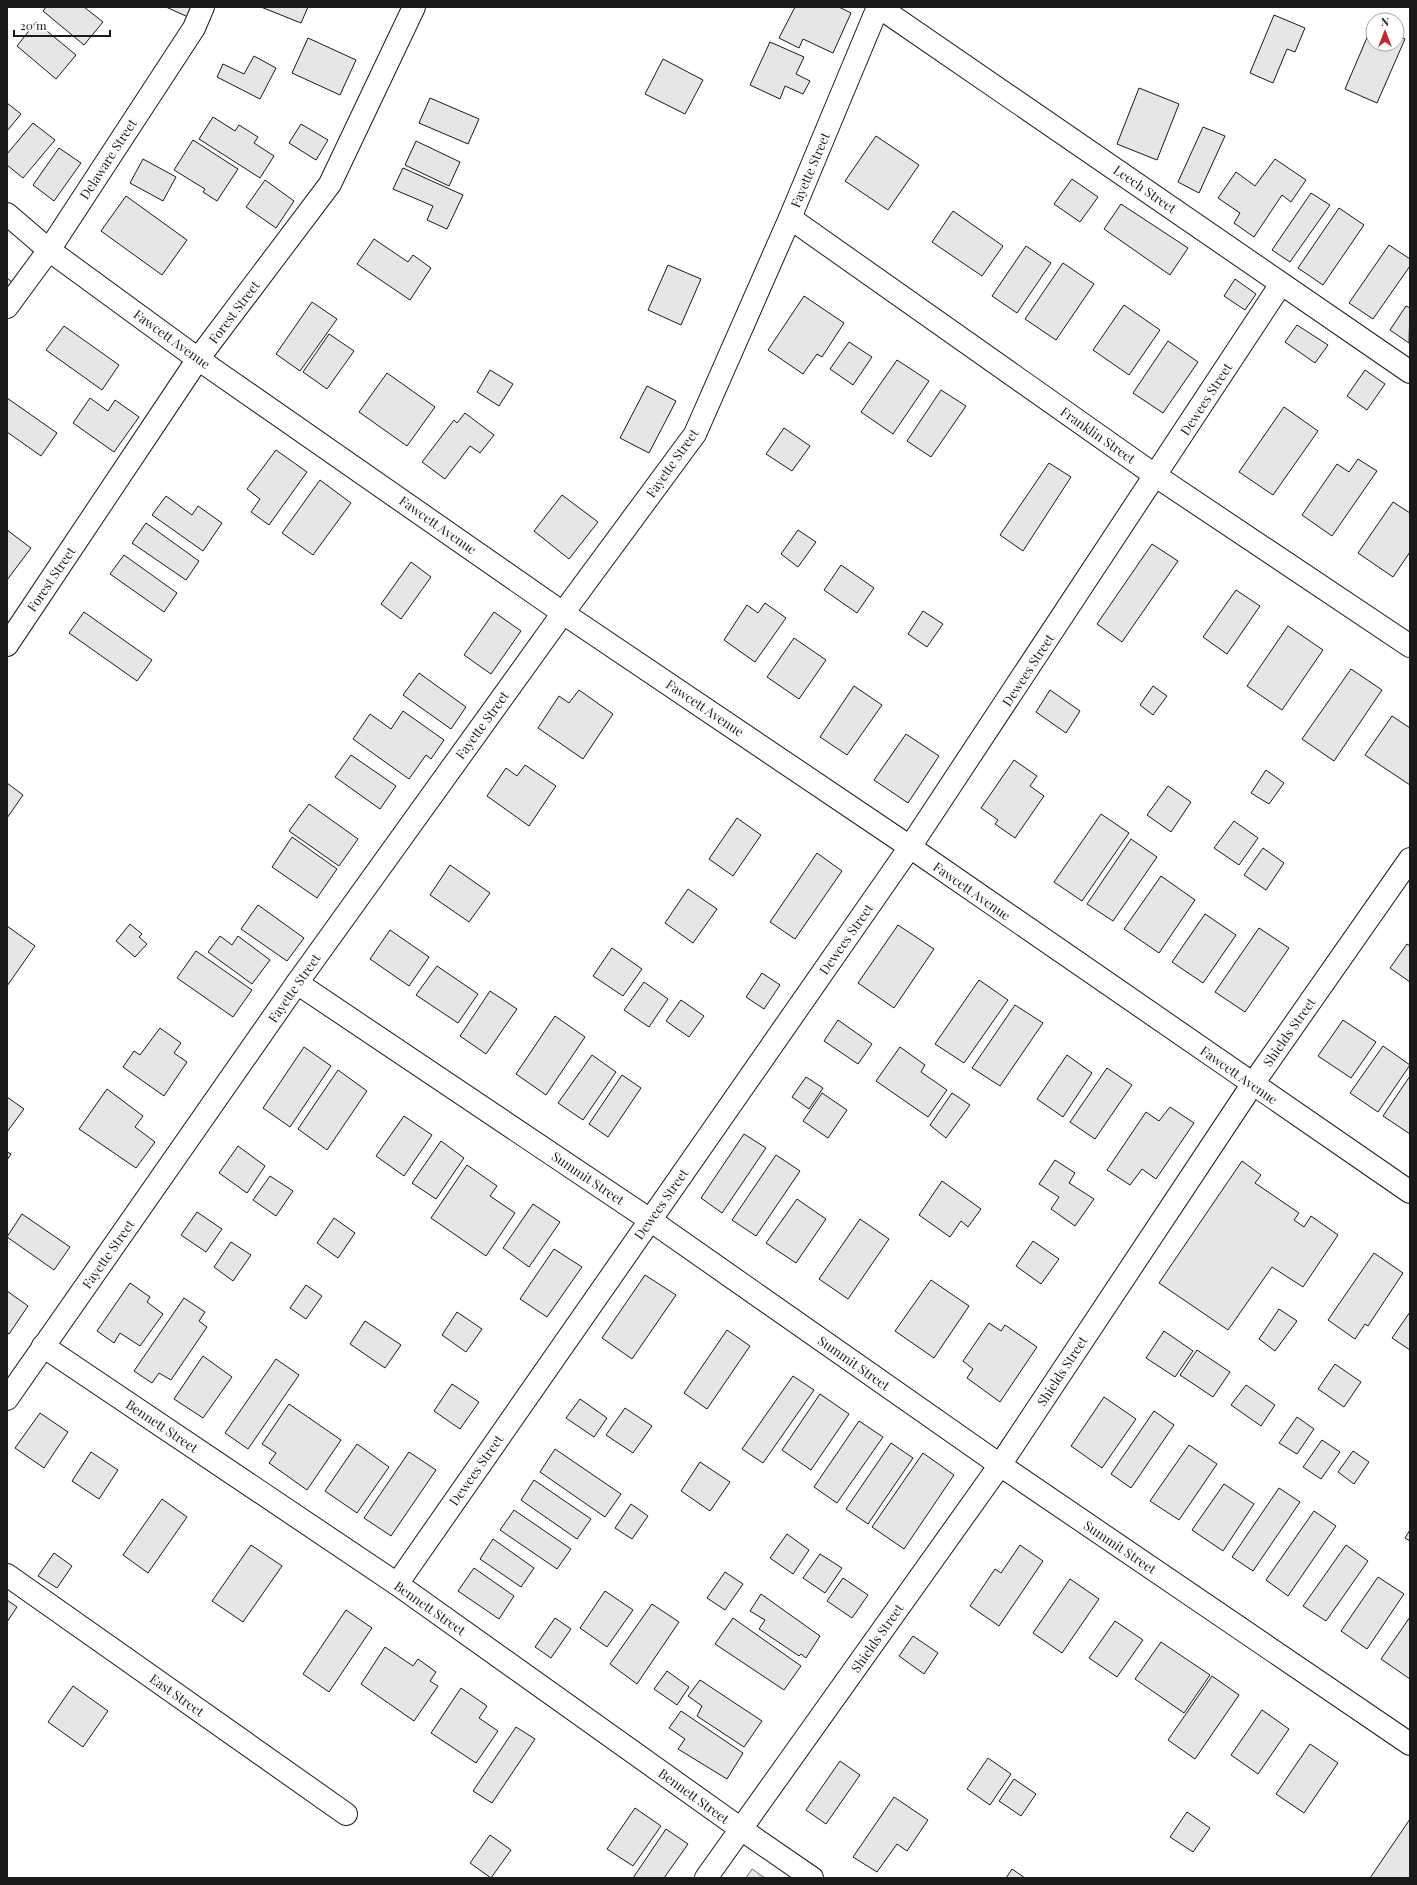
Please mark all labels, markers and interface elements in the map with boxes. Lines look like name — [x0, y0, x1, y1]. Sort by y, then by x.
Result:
scale bar — [14, 12, 110, 38]
north arrow — [1365, 12, 1405, 52]
text: N — [1381, 14, 1389, 29]
text: 20 m — [20, 17, 47, 33]
street label: Delaware Street — [75, 115, 140, 202]
street label: Fayette Street — [786, 129, 833, 210]
street label: Leech Street — [1111, 161, 1180, 217]
street label: Forest Street — [204, 276, 263, 347]
street label: Fawcett Avenue — [131, 305, 214, 372]
street label: Dewees Street — [1176, 359, 1236, 438]
street label: Franklin Street — [1058, 403, 1139, 467]
street label: Fayette Street — [642, 425, 702, 500]
street label: Fawcett Avenue — [396, 492, 481, 558]
street label: Forest Street — [23, 543, 79, 614]
street label: Dewees Street — [998, 630, 1058, 709]
street label: Fawcett Avenue — [663, 675, 748, 740]
street label: Fayette Street — [451, 687, 512, 762]
street label: Fawcett Avenue — [930, 858, 1015, 924]
street label: Dewees Street — [815, 900, 877, 978]
street label: Fayette Street — [264, 950, 324, 1025]
street label: Shields Street — [1259, 994, 1319, 1069]
street label: Fawcett Avenue — [1197, 1042, 1282, 1108]
street label: Summit Street — [549, 1147, 628, 1208]
street label: Dewees Street — [630, 1165, 692, 1243]
street label: Fayette Street — [78, 1216, 138, 1291]
street label: Summit Street — [815, 1332, 894, 1394]
street label: Shields Street — [1033, 1332, 1091, 1409]
street label: Bennett Street — [123, 1395, 202, 1456]
street label: Dewees Street — [445, 1431, 507, 1509]
street label: Summit Street — [1081, 1516, 1160, 1577]
street label: Bennett Street — [391, 1577, 470, 1639]
street label: Shields Street — [847, 1600, 907, 1675]
street label: East Street — [147, 1670, 208, 1720]
street label: Bennett Street — [656, 1764, 733, 1827]

